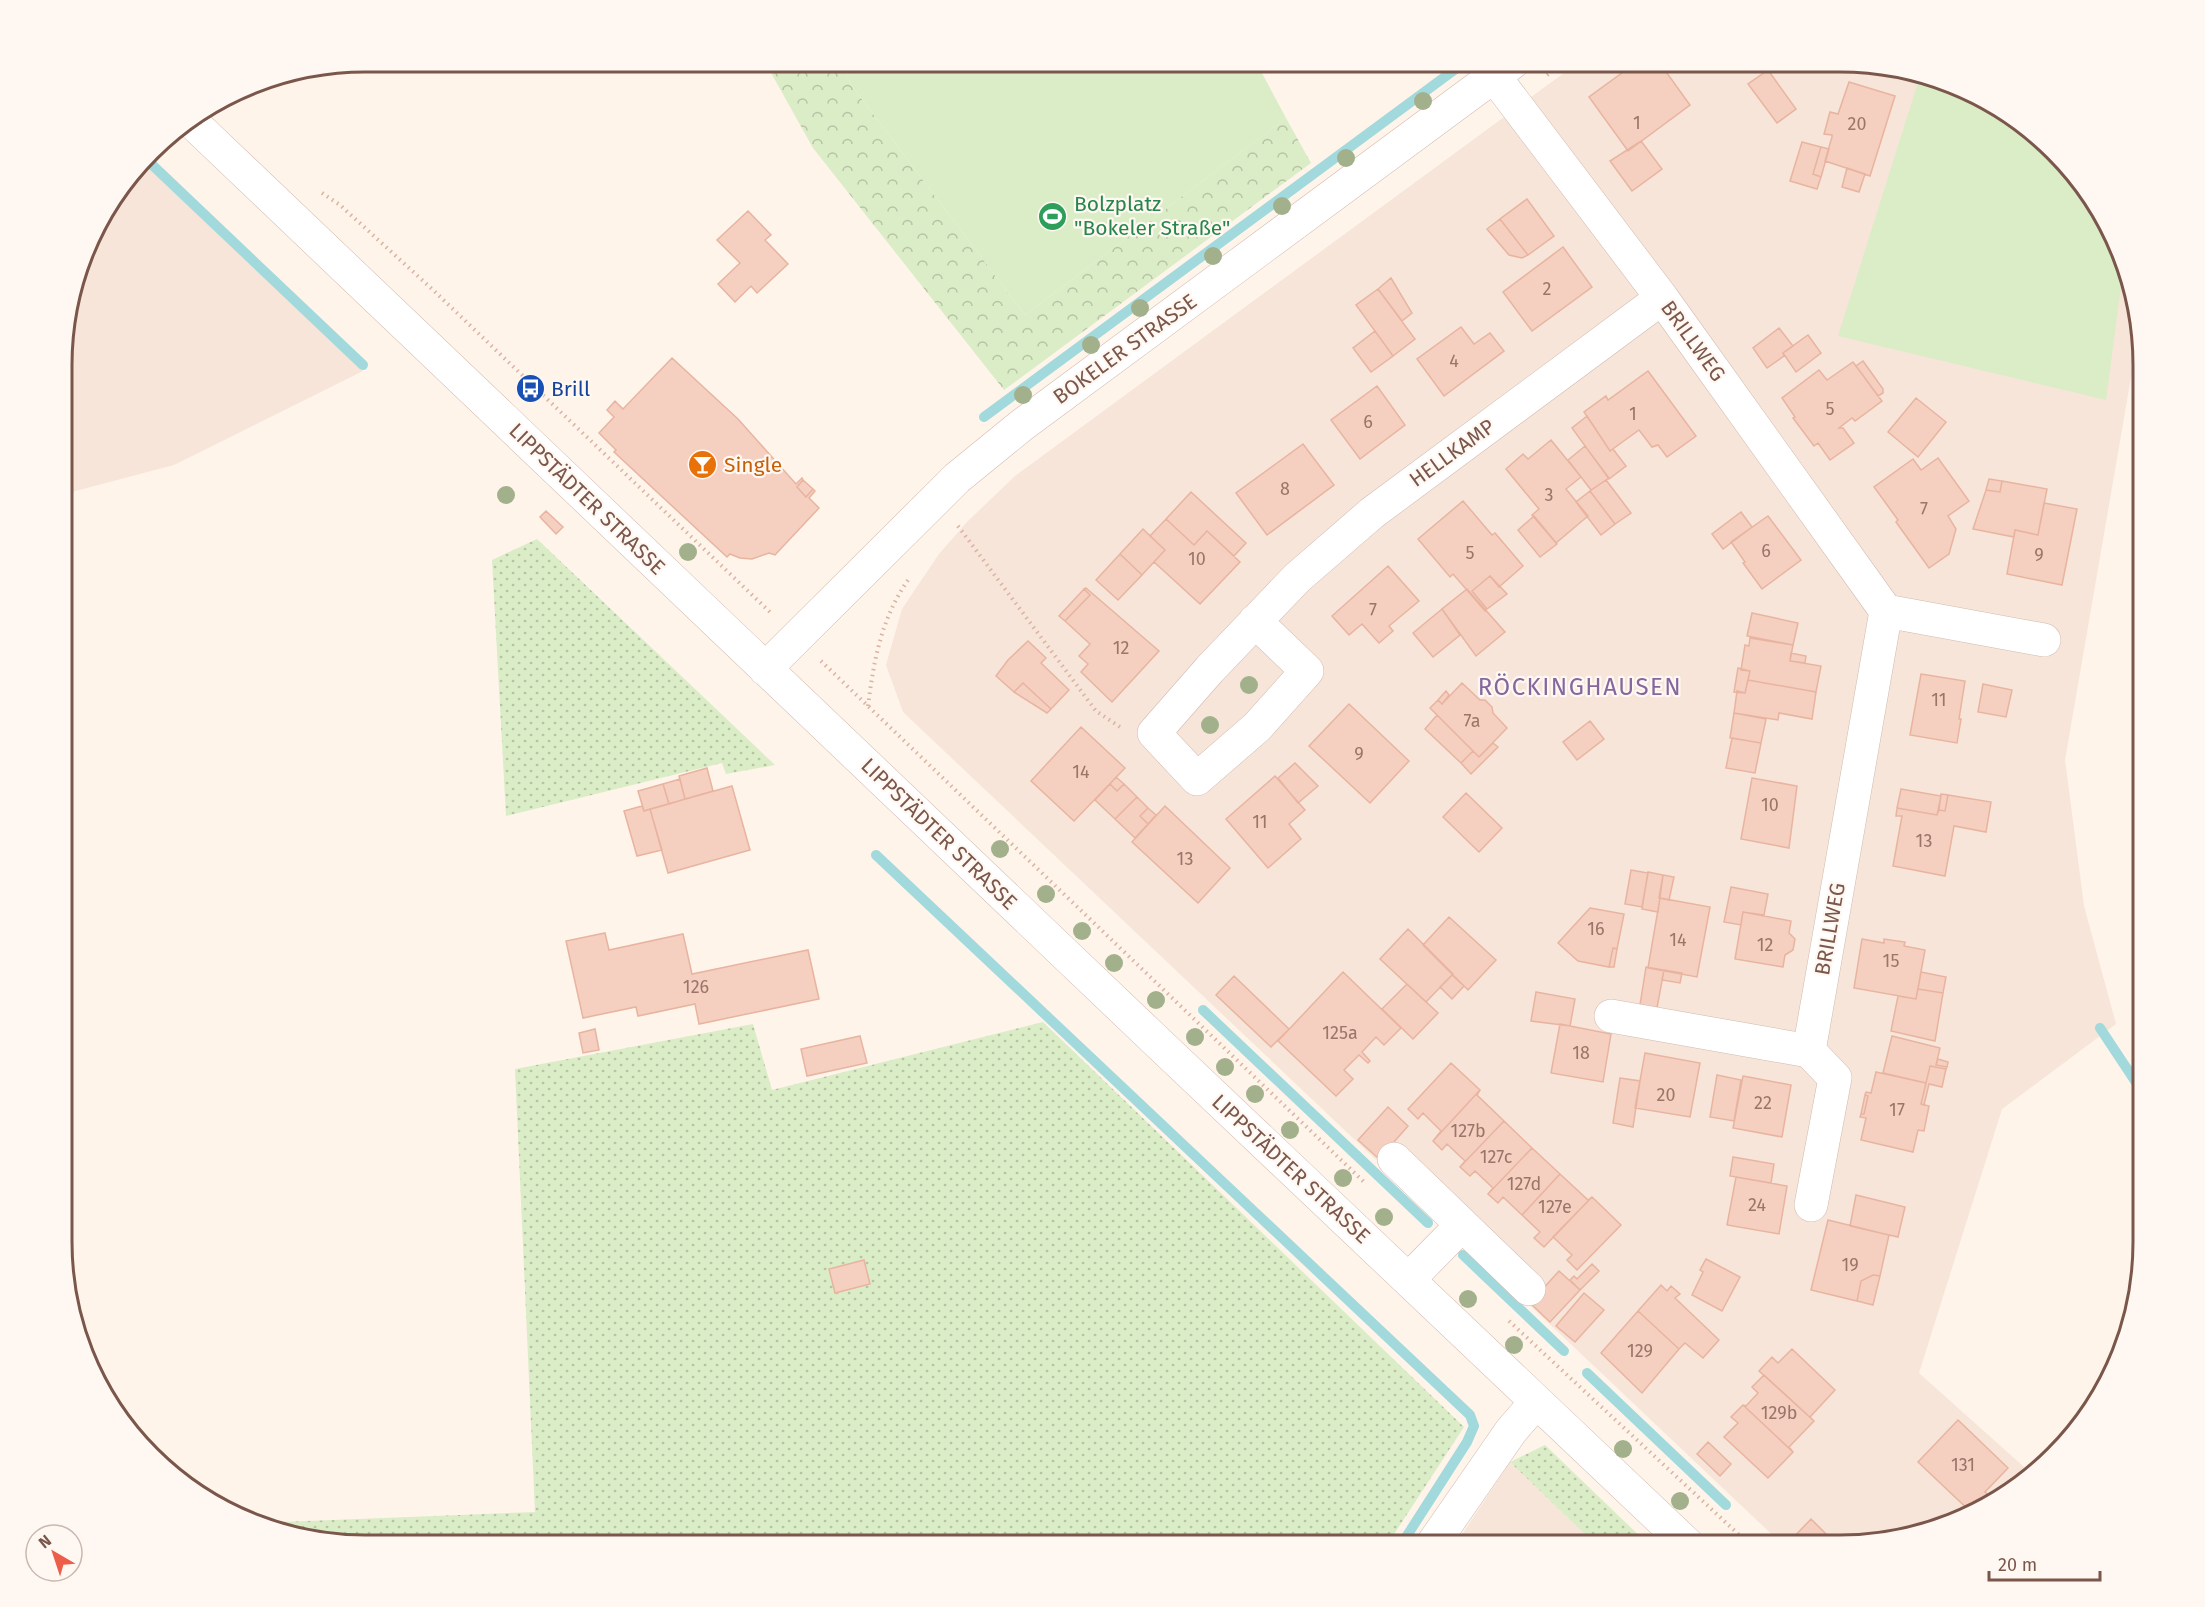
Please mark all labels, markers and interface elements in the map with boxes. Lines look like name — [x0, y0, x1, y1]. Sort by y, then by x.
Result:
house number: 1 — [1633, 112, 1641, 134]
house number: 20 — [1848, 113, 1866, 135]
place label: Bolzplatz "Bokeler Straße" — [1074, 191, 1230, 241]
sports icon: Bolzplatz "Bokeler Straße" — [1037, 200, 1069, 232]
house number: 2 — [1543, 278, 1552, 300]
street label: BOKELER STRASSE — [1048, 288, 1202, 410]
street label: BRILLWEG — [1655, 296, 1731, 386]
house number: 4 — [1449, 350, 1459, 372]
bus stop icon: Brill — [514, 373, 546, 405]
place label: Brill — [551, 376, 590, 402]
house number: 5 — [1825, 398, 1835, 420]
house number: 1 — [1629, 403, 1637, 425]
house number: 6 — [1363, 411, 1373, 433]
street label: HELLKAMP — [1404, 413, 1500, 493]
street label: LIPPSTÄDTER STRASSE — [503, 418, 671, 580]
bar icon: Single — [687, 449, 719, 481]
place label: Single — [724, 452, 782, 478]
house number: 8 — [1280, 478, 1290, 500]
house number: 3 — [1545, 484, 1553, 506]
house number: 7 — [1920, 498, 1928, 520]
house number: 6 — [1761, 540, 1771, 562]
house number: 5 — [1465, 542, 1475, 564]
house number: 9 — [2034, 544, 2044, 566]
house number: 10 — [1188, 548, 1206, 570]
house number: 7 — [1369, 599, 1377, 621]
house number: 12 — [1113, 637, 1129, 659]
district label: RÖCKINGHAUSEN — [1478, 673, 1682, 701]
house number: 11 — [1931, 689, 1947, 711]
house number: 7a — [1463, 710, 1481, 732]
house number: 9 — [1354, 743, 1364, 765]
street label: LIPPSTÄDTER STRASSE — [855, 753, 1023, 915]
house number: 14 — [1072, 761, 1090, 783]
house number: 10 — [1761, 794, 1779, 816]
house number: 11 — [1252, 811, 1268, 833]
house number: 13 — [1916, 830, 1932, 852]
house number: 13 — [1177, 848, 1193, 870]
street label: BRILLWEG — [1809, 881, 1851, 977]
house number: 16 — [1587, 918, 1605, 940]
house number: 14 — [1669, 929, 1687, 951]
house number: 12 — [1757, 934, 1773, 956]
house number: 15 — [1883, 950, 1899, 972]
house number: 126 — [683, 976, 709, 998]
house number: 125a — [1322, 1022, 1358, 1044]
house number: 18 — [1572, 1042, 1590, 1064]
house number: 20 — [1657, 1084, 1675, 1106]
street label: LIPPSTÄDTER STRASSE — [1206, 1089, 1376, 1249]
house number: 22 — [1754, 1092, 1772, 1114]
house number: 17 — [1889, 1099, 1905, 1121]
house number: 127b — [1450, 1120, 1486, 1142]
house number: 127c — [1480, 1146, 1513, 1168]
house number: 127d — [1507, 1173, 1541, 1195]
house number: 24 — [1748, 1194, 1766, 1216]
house number: 127e — [1538, 1196, 1572, 1218]
house number: 19 — [1841, 1254, 1859, 1276]
house number: 129 — [1627, 1340, 1653, 1362]
house number: 129b — [1761, 1402, 1797, 1424]
house number: 131 — [1951, 1454, 1975, 1476]
north arrow — [24, 1523, 84, 1583]
text: N — [35, 1531, 55, 1552]
scale bar — [1989, 1544, 2100, 1582]
text: 20 m — [1998, 1554, 2037, 1576]

